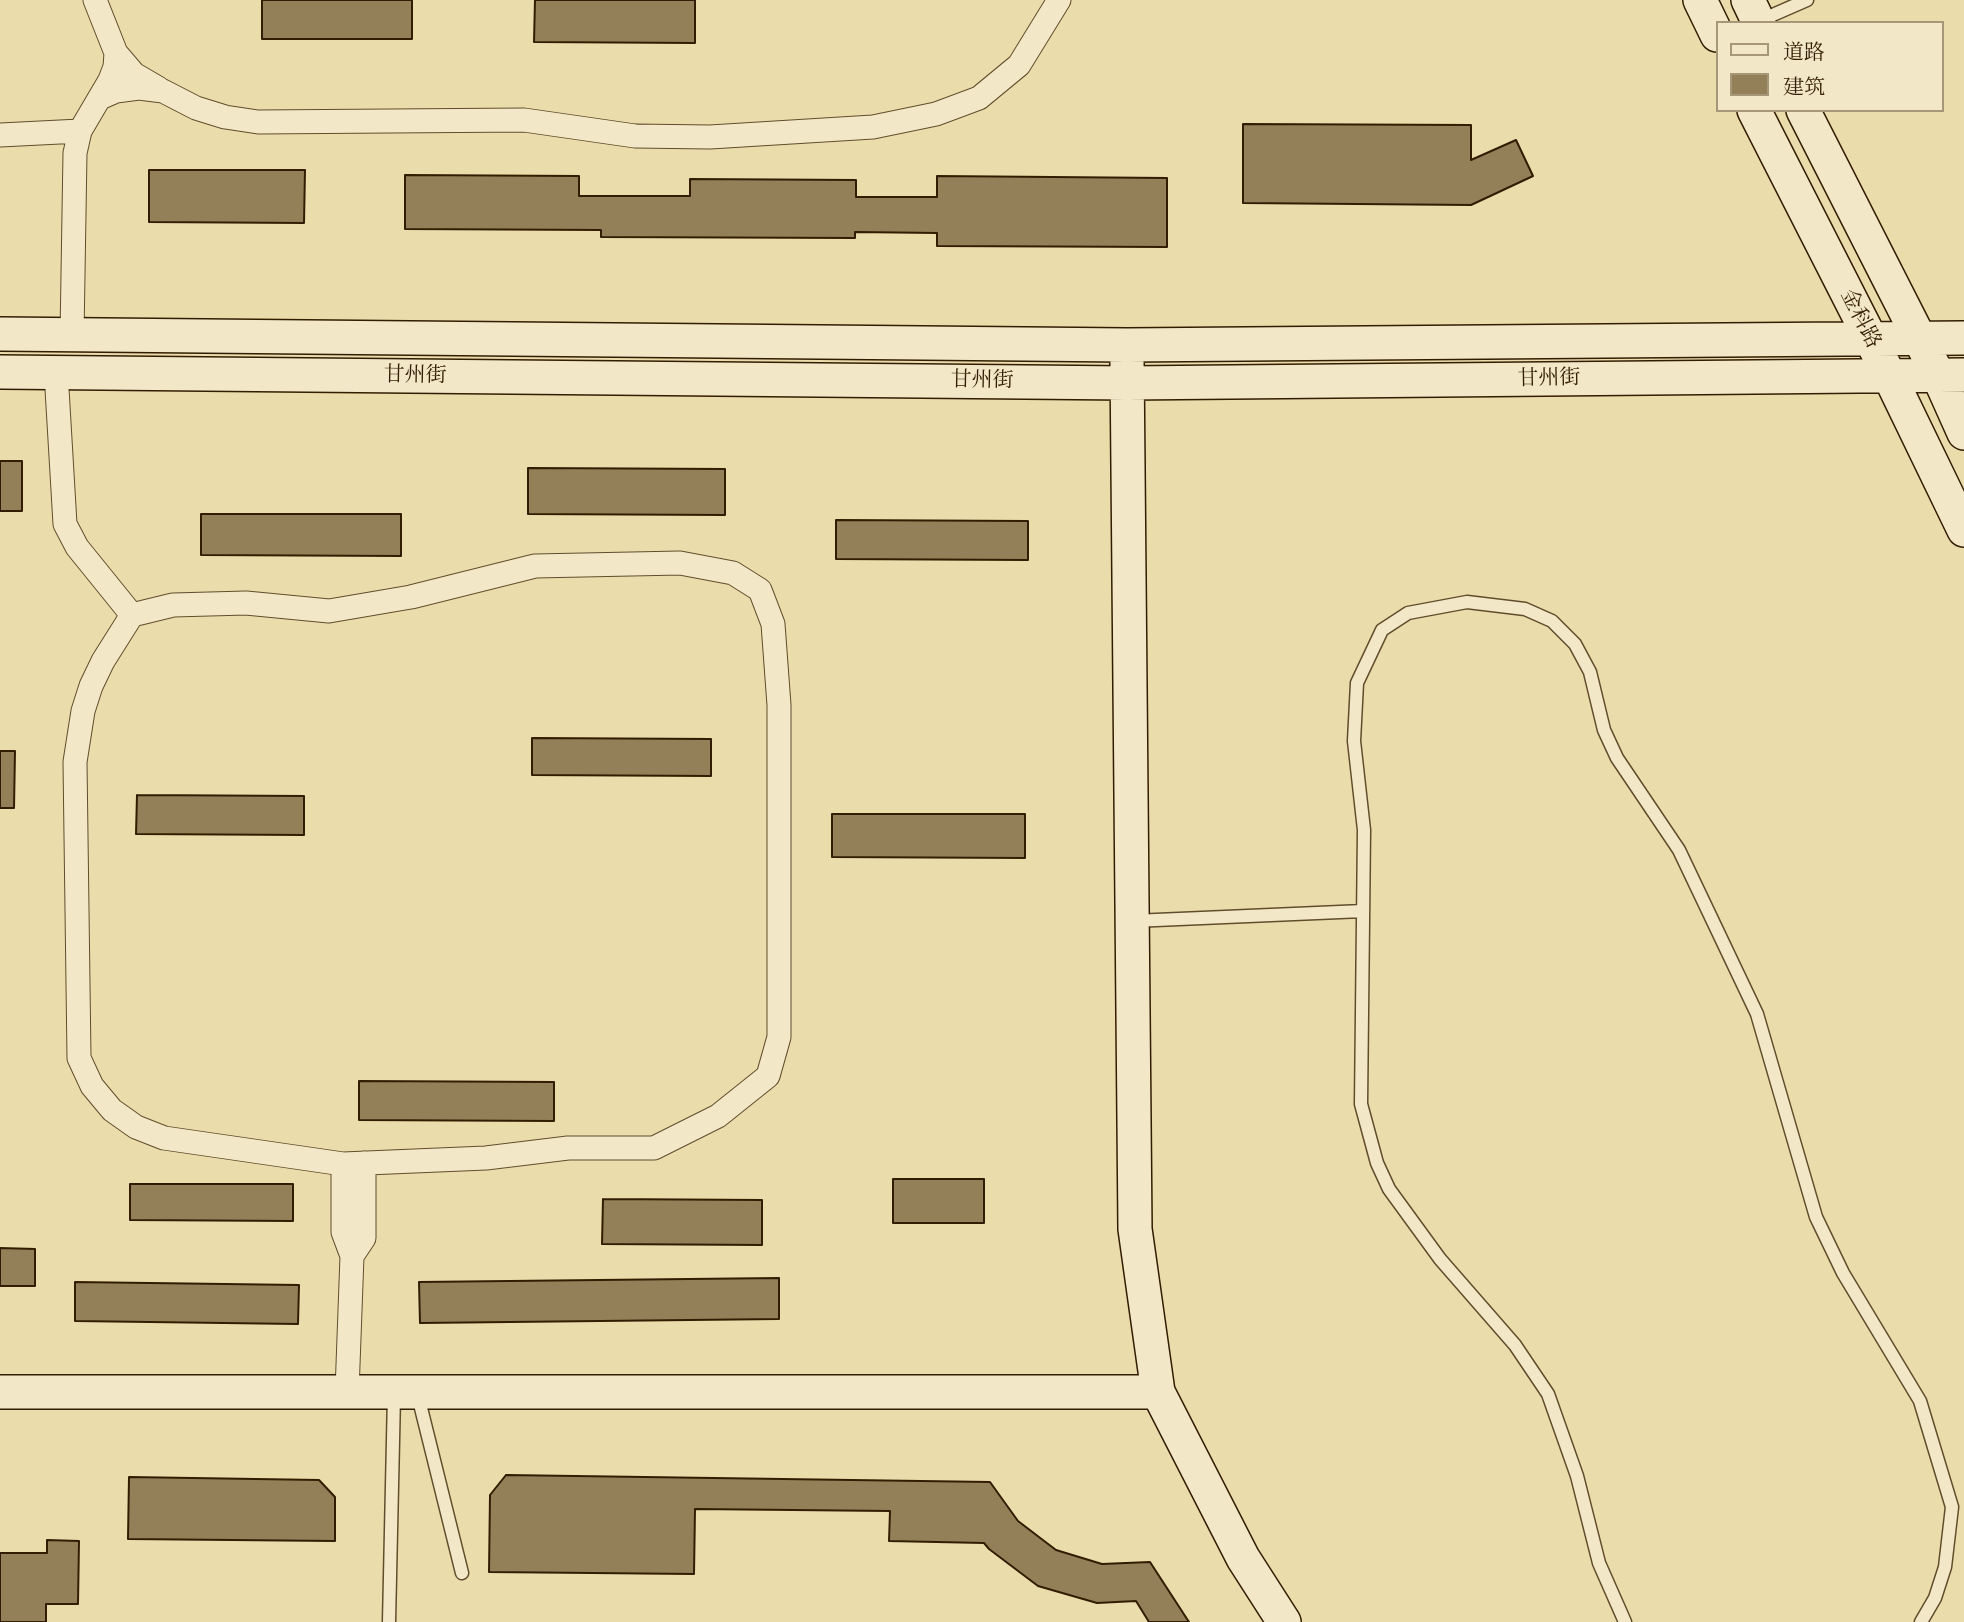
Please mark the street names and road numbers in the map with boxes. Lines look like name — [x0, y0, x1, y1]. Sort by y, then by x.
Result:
street label: 金科路 — [1834, 285, 1886, 353]
street label: 甘州街 — [383, 363, 447, 389]
street label: 甘州街 — [1517, 366, 1581, 392]
street label: 甘州街 — [950, 368, 1014, 394]

